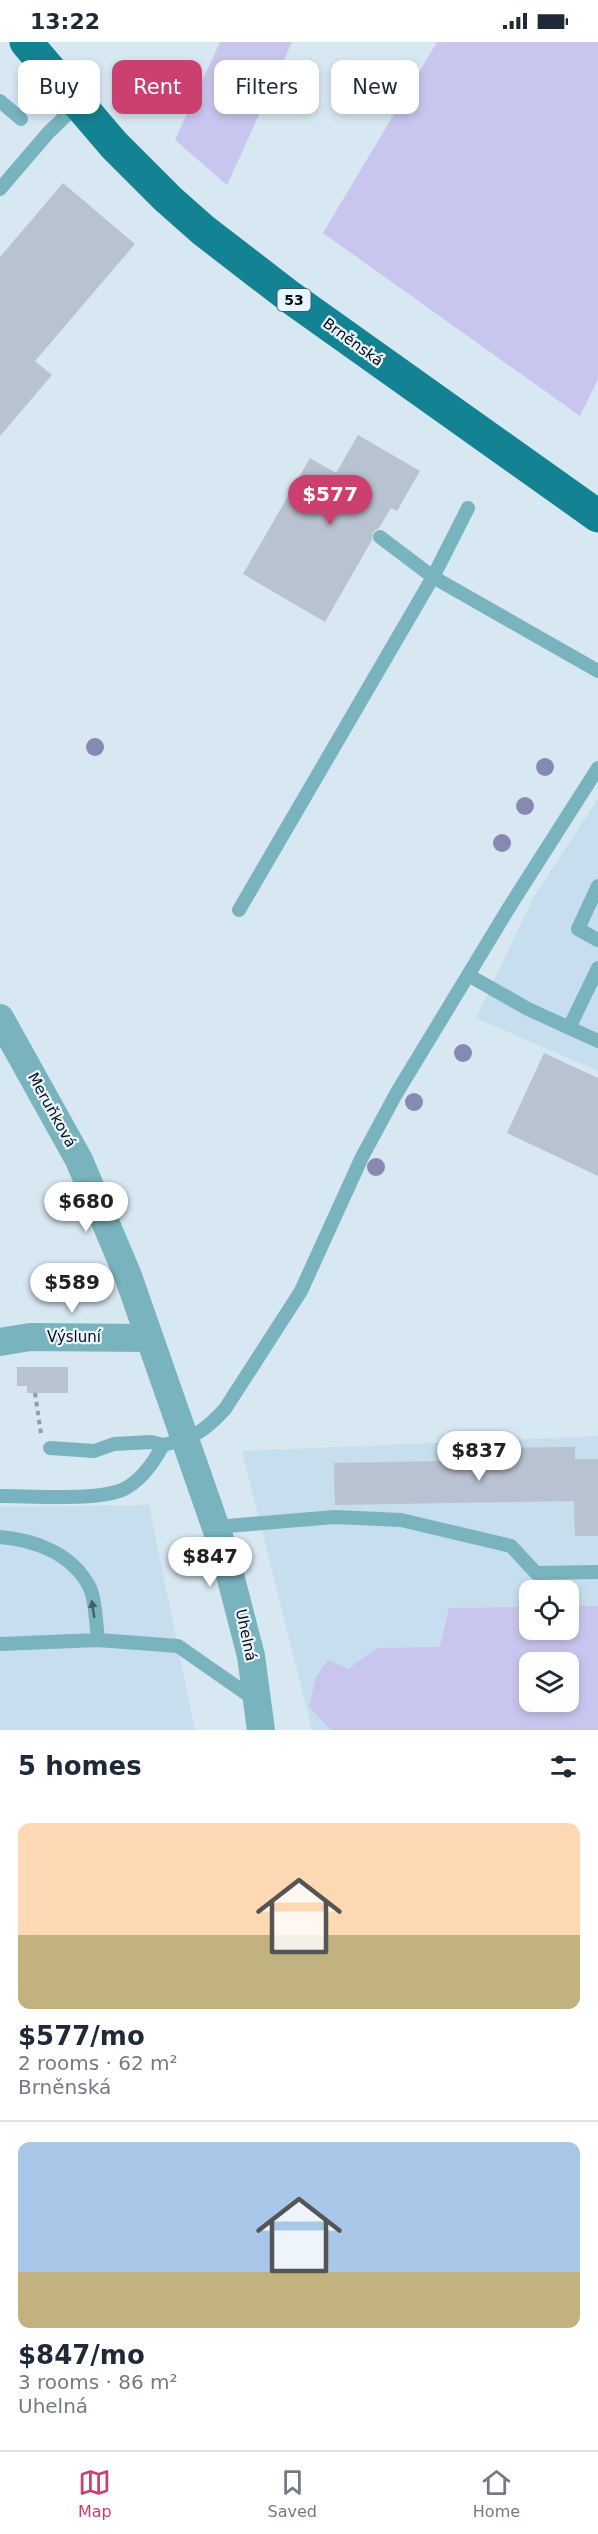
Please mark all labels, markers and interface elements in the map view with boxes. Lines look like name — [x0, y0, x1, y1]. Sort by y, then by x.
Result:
text: 13:22 — [30, 9, 100, 34]
chip: Buy — [18, 60, 100, 114]
chip: Rent — [112, 60, 202, 114]
chip: Filters — [214, 60, 319, 114]
chip: New — [331, 60, 419, 114]
road number: 53 — [278, 289, 310, 311]
street label: Brněnská — [319, 314, 387, 370]
pin: $577 — [294, 475, 366, 526]
text: $577 — [302, 482, 358, 506]
street label: Meruňková — [24, 1069, 80, 1151]
pin: $680 — [50, 1182, 122, 1233]
text: $680 — [58, 1189, 114, 1213]
pin: $589 — [36, 1263, 108, 1314]
text: $589 — [44, 1270, 100, 1294]
street label: Výsluní — [47, 1328, 102, 1346]
pin: $837 — [443, 1431, 515, 1482]
text: $837 — [451, 1438, 507, 1462]
pin: $847 — [174, 1537, 246, 1588]
text: $847 — [182, 1544, 238, 1568]
map controls — [519, 1580, 579, 1712]
button: locate — [519, 1580, 579, 1640]
one-way arrow — [89, 1600, 98, 1619]
street label: Uhelná — [232, 1607, 260, 1663]
button: layers — [519, 1652, 579, 1712]
icon: filters — [547, 1750, 580, 1783]
text: 5 homes — [18, 1751, 142, 1781]
icon: home — [245, 1862, 353, 1970]
text: $577/mo — [18, 2021, 145, 2051]
text: 2 rooms · 62 m² — [18, 2051, 178, 2075]
text: Brněnská — [18, 2075, 111, 2099]
icon: home — [245, 2181, 353, 2289]
text: $847/mo — [18, 2340, 145, 2370]
text: 3 rooms · 86 m² — [18, 2370, 178, 2394]
text: Uhelná — [18, 2394, 88, 2418]
tab: Map — [78, 2466, 112, 2521]
tab: Saved — [268, 2466, 317, 2521]
tab: Home — [473, 2466, 520, 2521]

